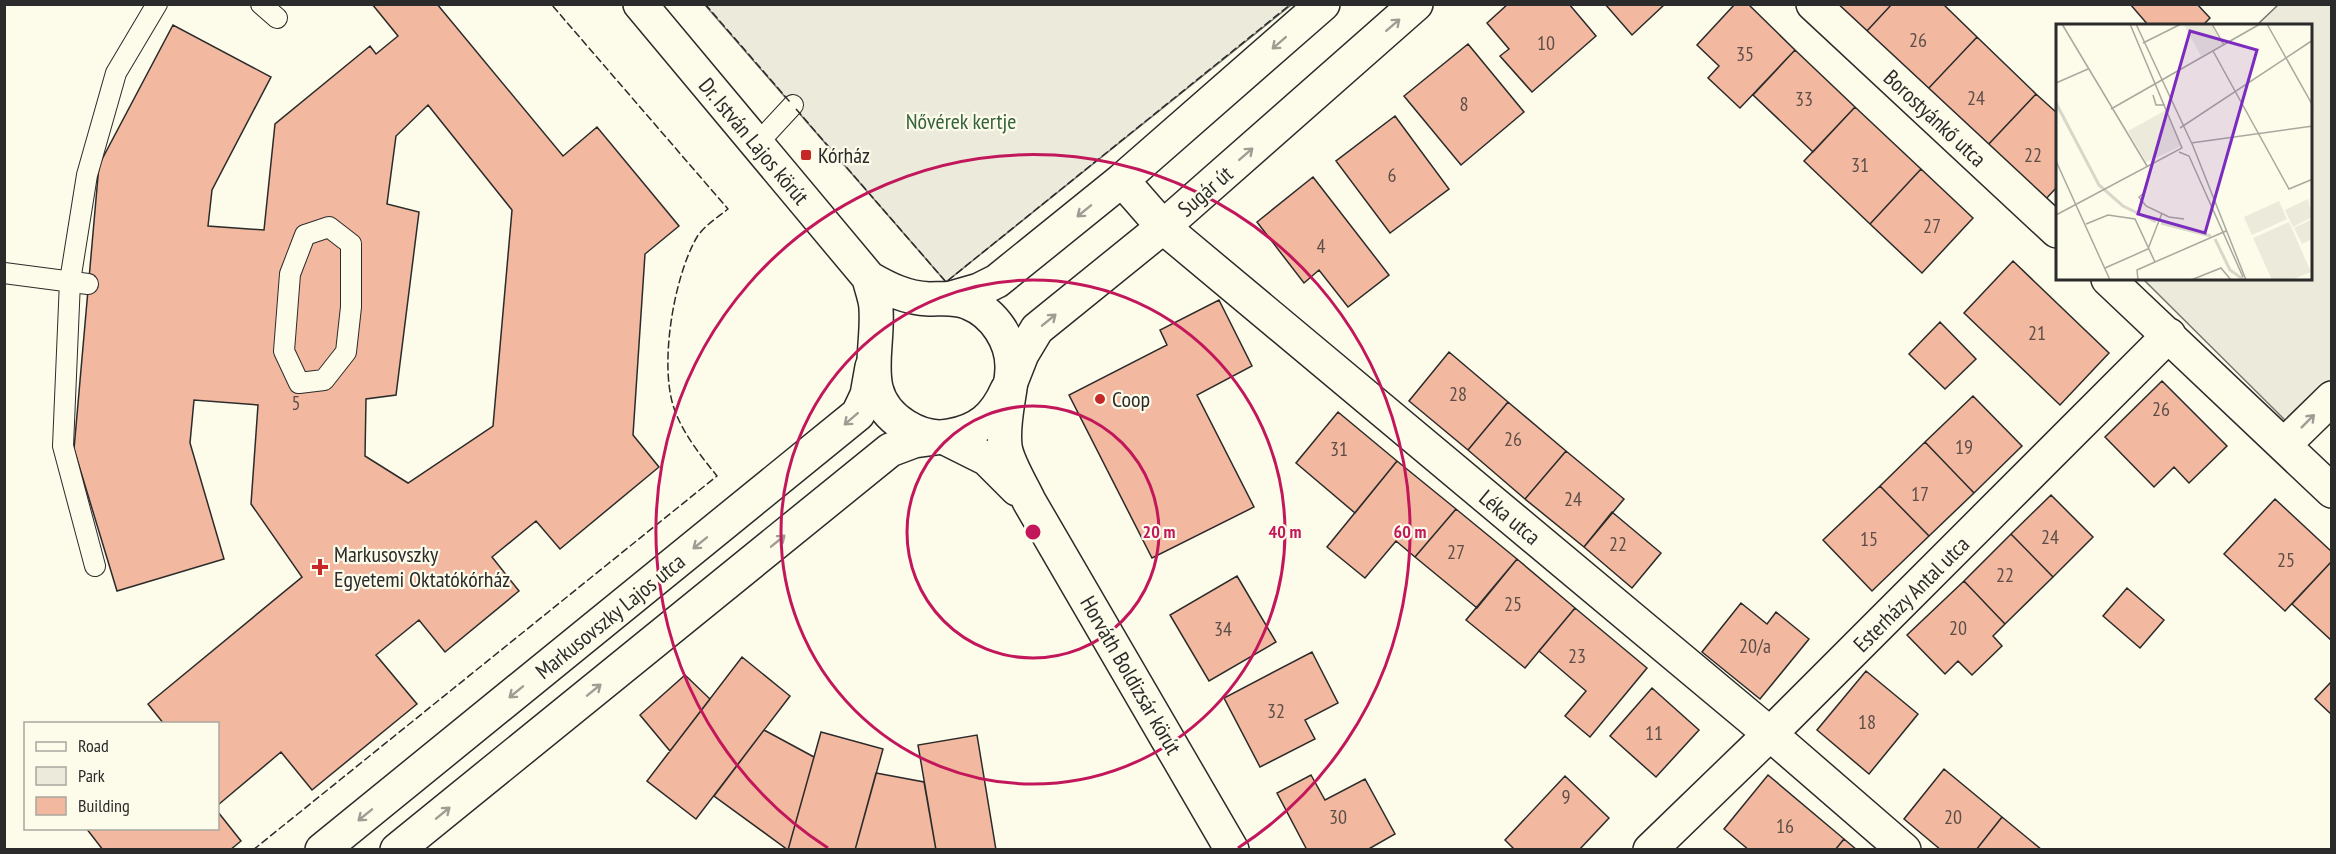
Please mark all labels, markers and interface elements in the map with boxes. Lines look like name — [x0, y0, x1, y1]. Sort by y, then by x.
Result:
one-way arrow — [1385, 18, 1400, 32]
inset map — [2056, 24, 2312, 280]
house number: 26 — [1909, 27, 1927, 53]
house number: 10 — [1537, 30, 1555, 56]
one-way arrow — [1272, 36, 1287, 50]
house number: 35 — [1736, 41, 1754, 67]
street label: Borostyánkő utca — [1878, 63, 1992, 173]
street label: Dr. István Lajos körút — [693, 72, 815, 210]
house number: 24 — [1967, 85, 1985, 111]
house number: 33 — [1795, 86, 1813, 112]
house number: 8 — [1460, 91, 1469, 117]
park label: Nővérek kertje — [906, 107, 1016, 135]
place label: Kórház — [818, 141, 870, 169]
house number: 22 — [2024, 142, 2042, 168]
one-way arrow — [1238, 147, 1253, 161]
marker: Kórház — [799, 148, 813, 162]
house number: 31 — [1851, 152, 1869, 178]
street label: Sugár út — [1172, 160, 1238, 222]
house number: 6 — [1388, 162, 1397, 188]
one-way arrow — [1076, 205, 1092, 218]
house number: 27 — [1923, 213, 1941, 239]
house number: 4 — [1317, 233, 1326, 259]
one-way arrow — [1041, 313, 1056, 327]
house number: 21 — [2028, 320, 2046, 346]
house number: 28 — [1449, 381, 1467, 407]
place label: Coop — [1112, 385, 1150, 413]
house number: 5 — [292, 390, 301, 416]
marker: Coop — [1093, 392, 1107, 406]
house number: 26 — [2152, 396, 2170, 422]
one-way arrow — [843, 413, 859, 426]
one-way arrow — [2300, 414, 2315, 429]
house number: 26 — [1504, 426, 1522, 452]
house number: 19 — [1955, 434, 1973, 460]
house number: 31 — [1330, 436, 1348, 462]
house number: 17 — [1911, 481, 1929, 507]
street label: Léka utca — [1474, 483, 1546, 551]
house number: 24 — [1564, 486, 1582, 512]
text: 20 m — [1143, 520, 1175, 543]
text: 40 m — [1269, 520, 1301, 543]
text: 60 m — [1394, 520, 1426, 543]
centre of rings — [1023, 522, 1043, 542]
house number: 24 — [2041, 524, 2059, 550]
house number: 15 — [1860, 526, 1878, 552]
street label: Esterházy Antal utca — [1847, 530, 1975, 658]
house number: 22 — [1609, 531, 1627, 557]
one-way arrow — [770, 534, 786, 547]
one-way arrow — [692, 536, 708, 549]
house number: 27 — [1447, 539, 1465, 565]
place label: Markusovszky Egyetemi Oktatókórház — [334, 540, 510, 593]
street label: Markusovszky Lajos utca — [530, 547, 690, 685]
house number: 25 — [2277, 547, 2295, 573]
marker: Markusovszky Egyetemi Oktatókórház — [311, 558, 329, 576]
house number: 22 — [1996, 562, 2014, 588]
street label: Horváth Boldizsár körút — [1074, 591, 1188, 759]
house number: 25 — [1504, 591, 1522, 617]
house number: 20 — [1949, 615, 1967, 641]
house number: 34 — [1214, 616, 1232, 642]
house number: 20/a — [1739, 633, 1771, 659]
house number: 23 — [1568, 643, 1586, 669]
one-way arrow — [586, 683, 602, 696]
one-way arrow — [508, 686, 524, 699]
house number: 32 — [1267, 698, 1285, 724]
house number: 18 — [1858, 709, 1876, 735]
house number: 11 — [1645, 720, 1663, 746]
legend — [24, 722, 219, 830]
text: Road — [78, 734, 109, 757]
text: Park — [78, 764, 105, 787]
house number: 9 — [1562, 784, 1571, 810]
text: Building — [78, 794, 130, 817]
house number: 30 — [1329, 804, 1347, 830]
house number: 20 — [1944, 804, 1962, 830]
one-way arrow — [435, 806, 451, 819]
one-way arrow — [357, 809, 373, 822]
house number: 16 — [1776, 813, 1794, 839]

